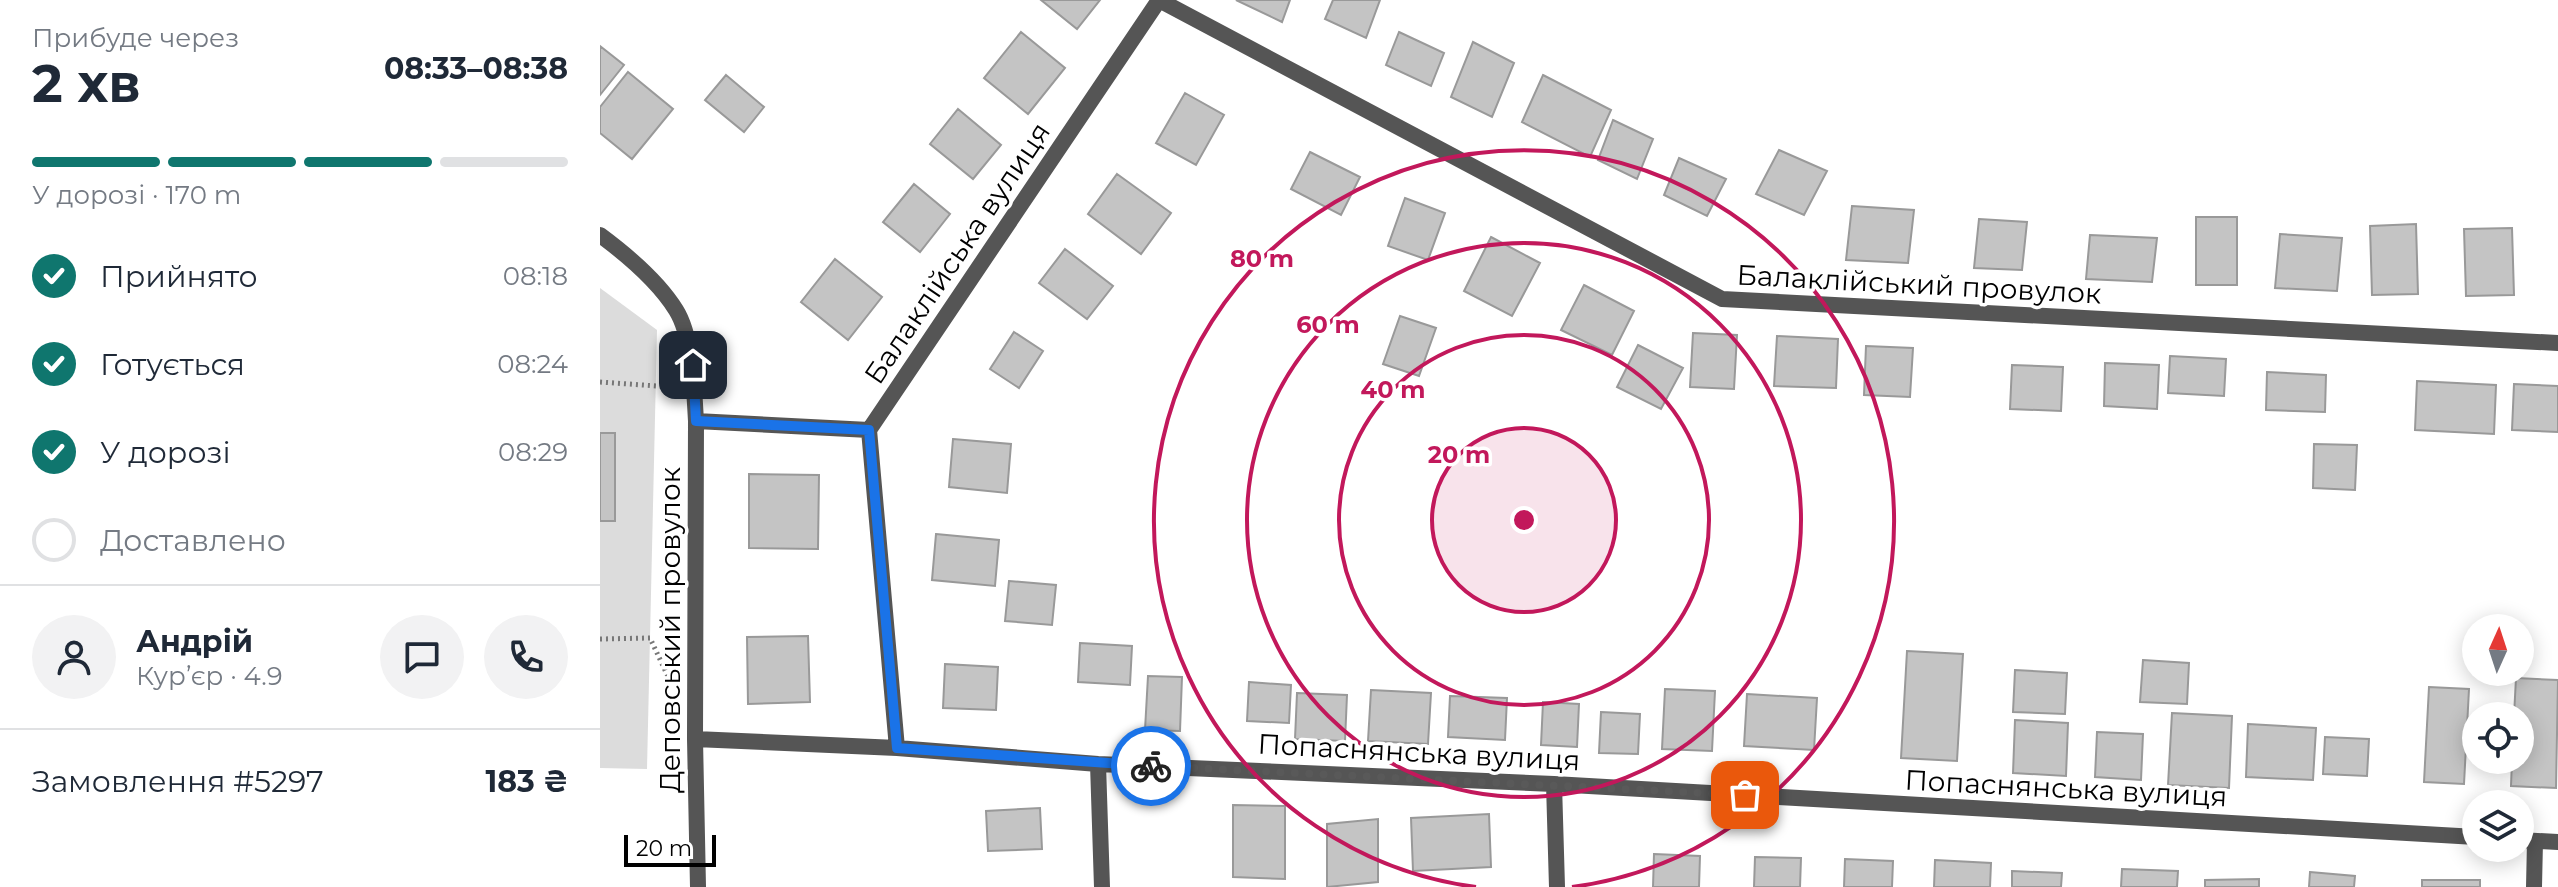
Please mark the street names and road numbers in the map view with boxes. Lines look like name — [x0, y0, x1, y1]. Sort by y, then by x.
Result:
street label: Балаклійська вулиця — [857, 116, 1057, 390]
street label: Балаклійський провулок — [1736, 257, 2102, 311]
street label: Деповський провулок — [653, 467, 687, 793]
street label: Попаснянська вулиця — [1257, 727, 1581, 777]
street label: Попаснянська вулиця — [1904, 763, 2228, 813]

